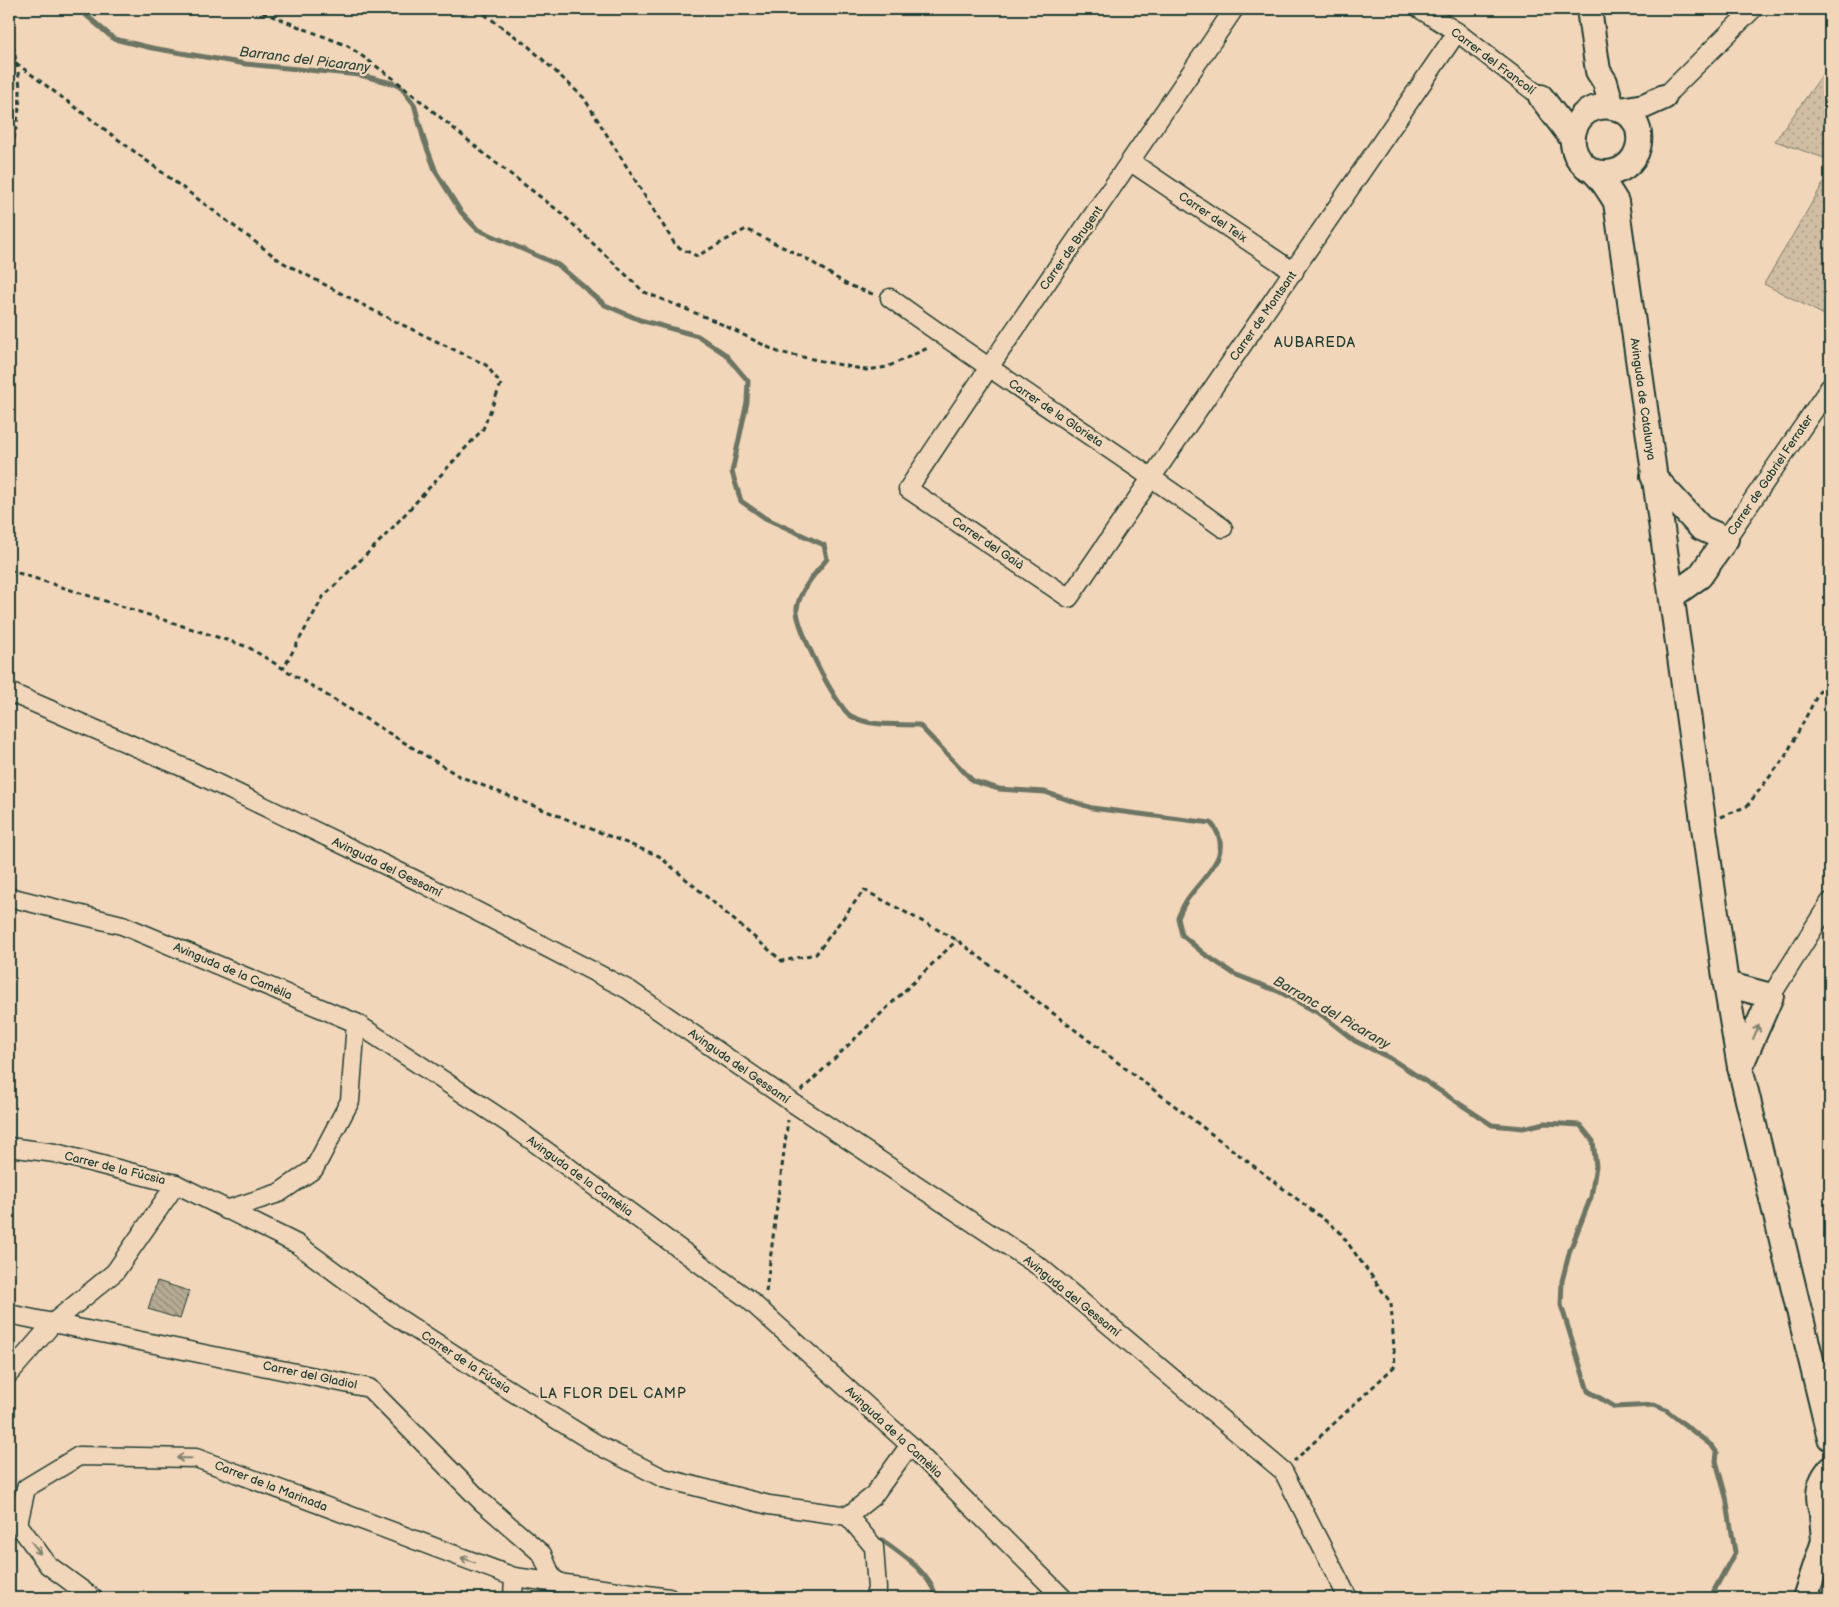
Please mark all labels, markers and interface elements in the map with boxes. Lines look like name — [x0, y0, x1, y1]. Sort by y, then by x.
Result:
street label: Carrer del Francolí — [1448, 25, 1538, 98]
water label: Barranc del Picarany — [239, 43, 372, 76]
street label: Carrer del Teix — [1176, 189, 1250, 246]
street label: Carrer de Brugent — [1037, 203, 1106, 293]
street label: Carrer de Montsant — [1227, 268, 1300, 364]
district label: AUBAREDA — [1274, 334, 1356, 351]
street label: Avinguda de Catalunya — [1626, 337, 1659, 461]
street label: Carrer de la Glorieta — [1005, 376, 1106, 451]
street label: Carrer de Gabriel Ferrater — [1724, 412, 1817, 538]
street label: Carrer del Gaià — [949, 514, 1027, 573]
street label: Avinguda del Gessamí — [329, 834, 444, 901]
street label: Avinguda de la Camèlia — [171, 940, 295, 1003]
water label: Barranc del Picarany — [1270, 972, 1394, 1053]
one-way arrow — [1751, 1025, 1761, 1040]
street label: Avinguda del Gessamí — [685, 1026, 792, 1107]
street label: Avinguda de la Camèlia — [524, 1133, 636, 1220]
street label: Carrer de la Fúcsia — [63, 1149, 167, 1188]
street label: Avinguda del Gessamí — [1020, 1253, 1123, 1340]
street label: Carrer de la Fúcsia — [418, 1328, 514, 1397]
street label: Carrer del Gladiol — [261, 1358, 358, 1393]
street label: Avinguda de la Camèlia — [842, 1383, 946, 1481]
district label: LA FLOR DEL CAMP — [539, 1385, 687, 1402]
one-way arrow — [176, 1453, 192, 1463]
street label: Carrer de la Marinada — [212, 1458, 330, 1515]
one-way arrow — [31, 1541, 41, 1555]
one-way arrow — [461, 1555, 476, 1564]

